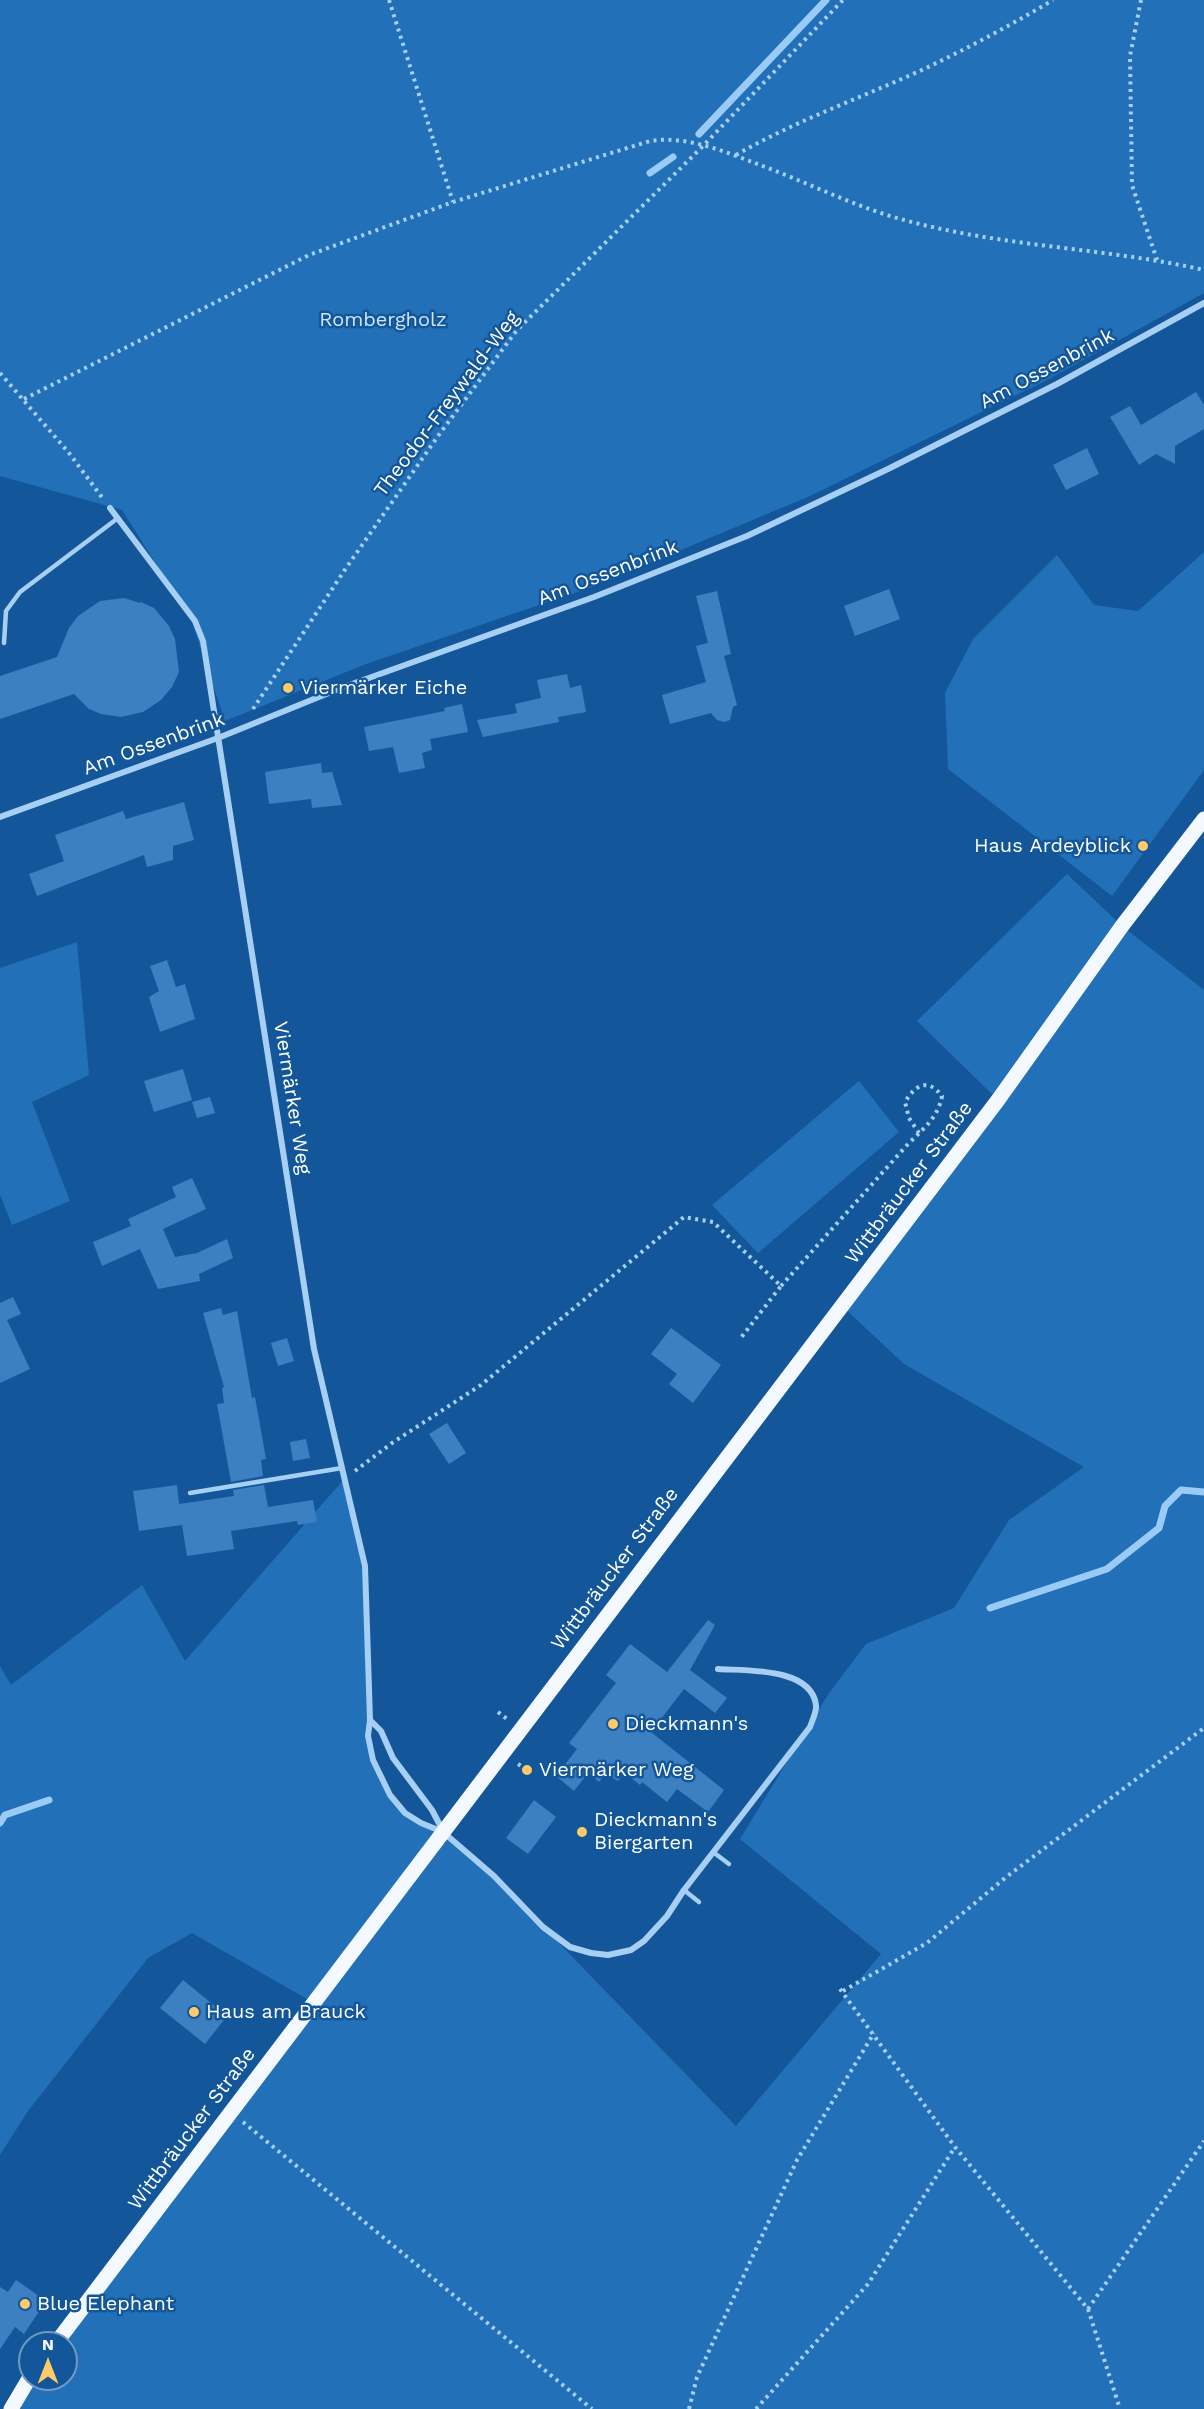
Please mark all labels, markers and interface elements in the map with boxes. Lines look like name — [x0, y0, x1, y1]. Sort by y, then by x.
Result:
street label: Theodor-Freywald-Weg — [369, 306, 525, 502]
park label: Rombergholz — [319, 308, 447, 332]
street label: Am Ossenbrink — [976, 323, 1118, 415]
street label: Am Ossenbrink — [534, 535, 682, 611]
place label: Viermärker Eiche — [300, 676, 467, 700]
marker: Viermärker Eiche — [281, 681, 295, 695]
street label: Am Ossenbrink — [80, 707, 228, 781]
place label: Haus Ardeyblick — [974, 834, 1131, 858]
marker: Haus Ardeyblick — [1136, 839, 1150, 853]
street label: Viermärker Weg — [268, 1020, 316, 1176]
street label: Wittbräucker Straße — [840, 1097, 978, 1269]
street label: Wittbräucker Straße — [546, 1483, 684, 1655]
place label: Dieckmann's — [625, 1712, 748, 1736]
marker: Dieckmann's — [606, 1717, 620, 1731]
place label: Viermärker Weg — [539, 1758, 694, 1782]
marker: Viermärker Weg — [520, 1763, 534, 1777]
place label: Dieckmann's Biergarten — [594, 1808, 717, 1855]
marker: Dieckmann's Biergarten — [575, 1825, 589, 1839]
place label: Haus am Brauck — [206, 2000, 366, 2024]
marker: Haus am Brauck — [187, 2005, 201, 2019]
street label: Wittbräucker Straße — [123, 2043, 261, 2215]
place label: Blue Elephant — [37, 2292, 174, 2316]
marker: Blue Elephant — [18, 2297, 32, 2311]
north arrow — [18, 2331, 78, 2391]
text: N — [42, 2335, 54, 2354]

